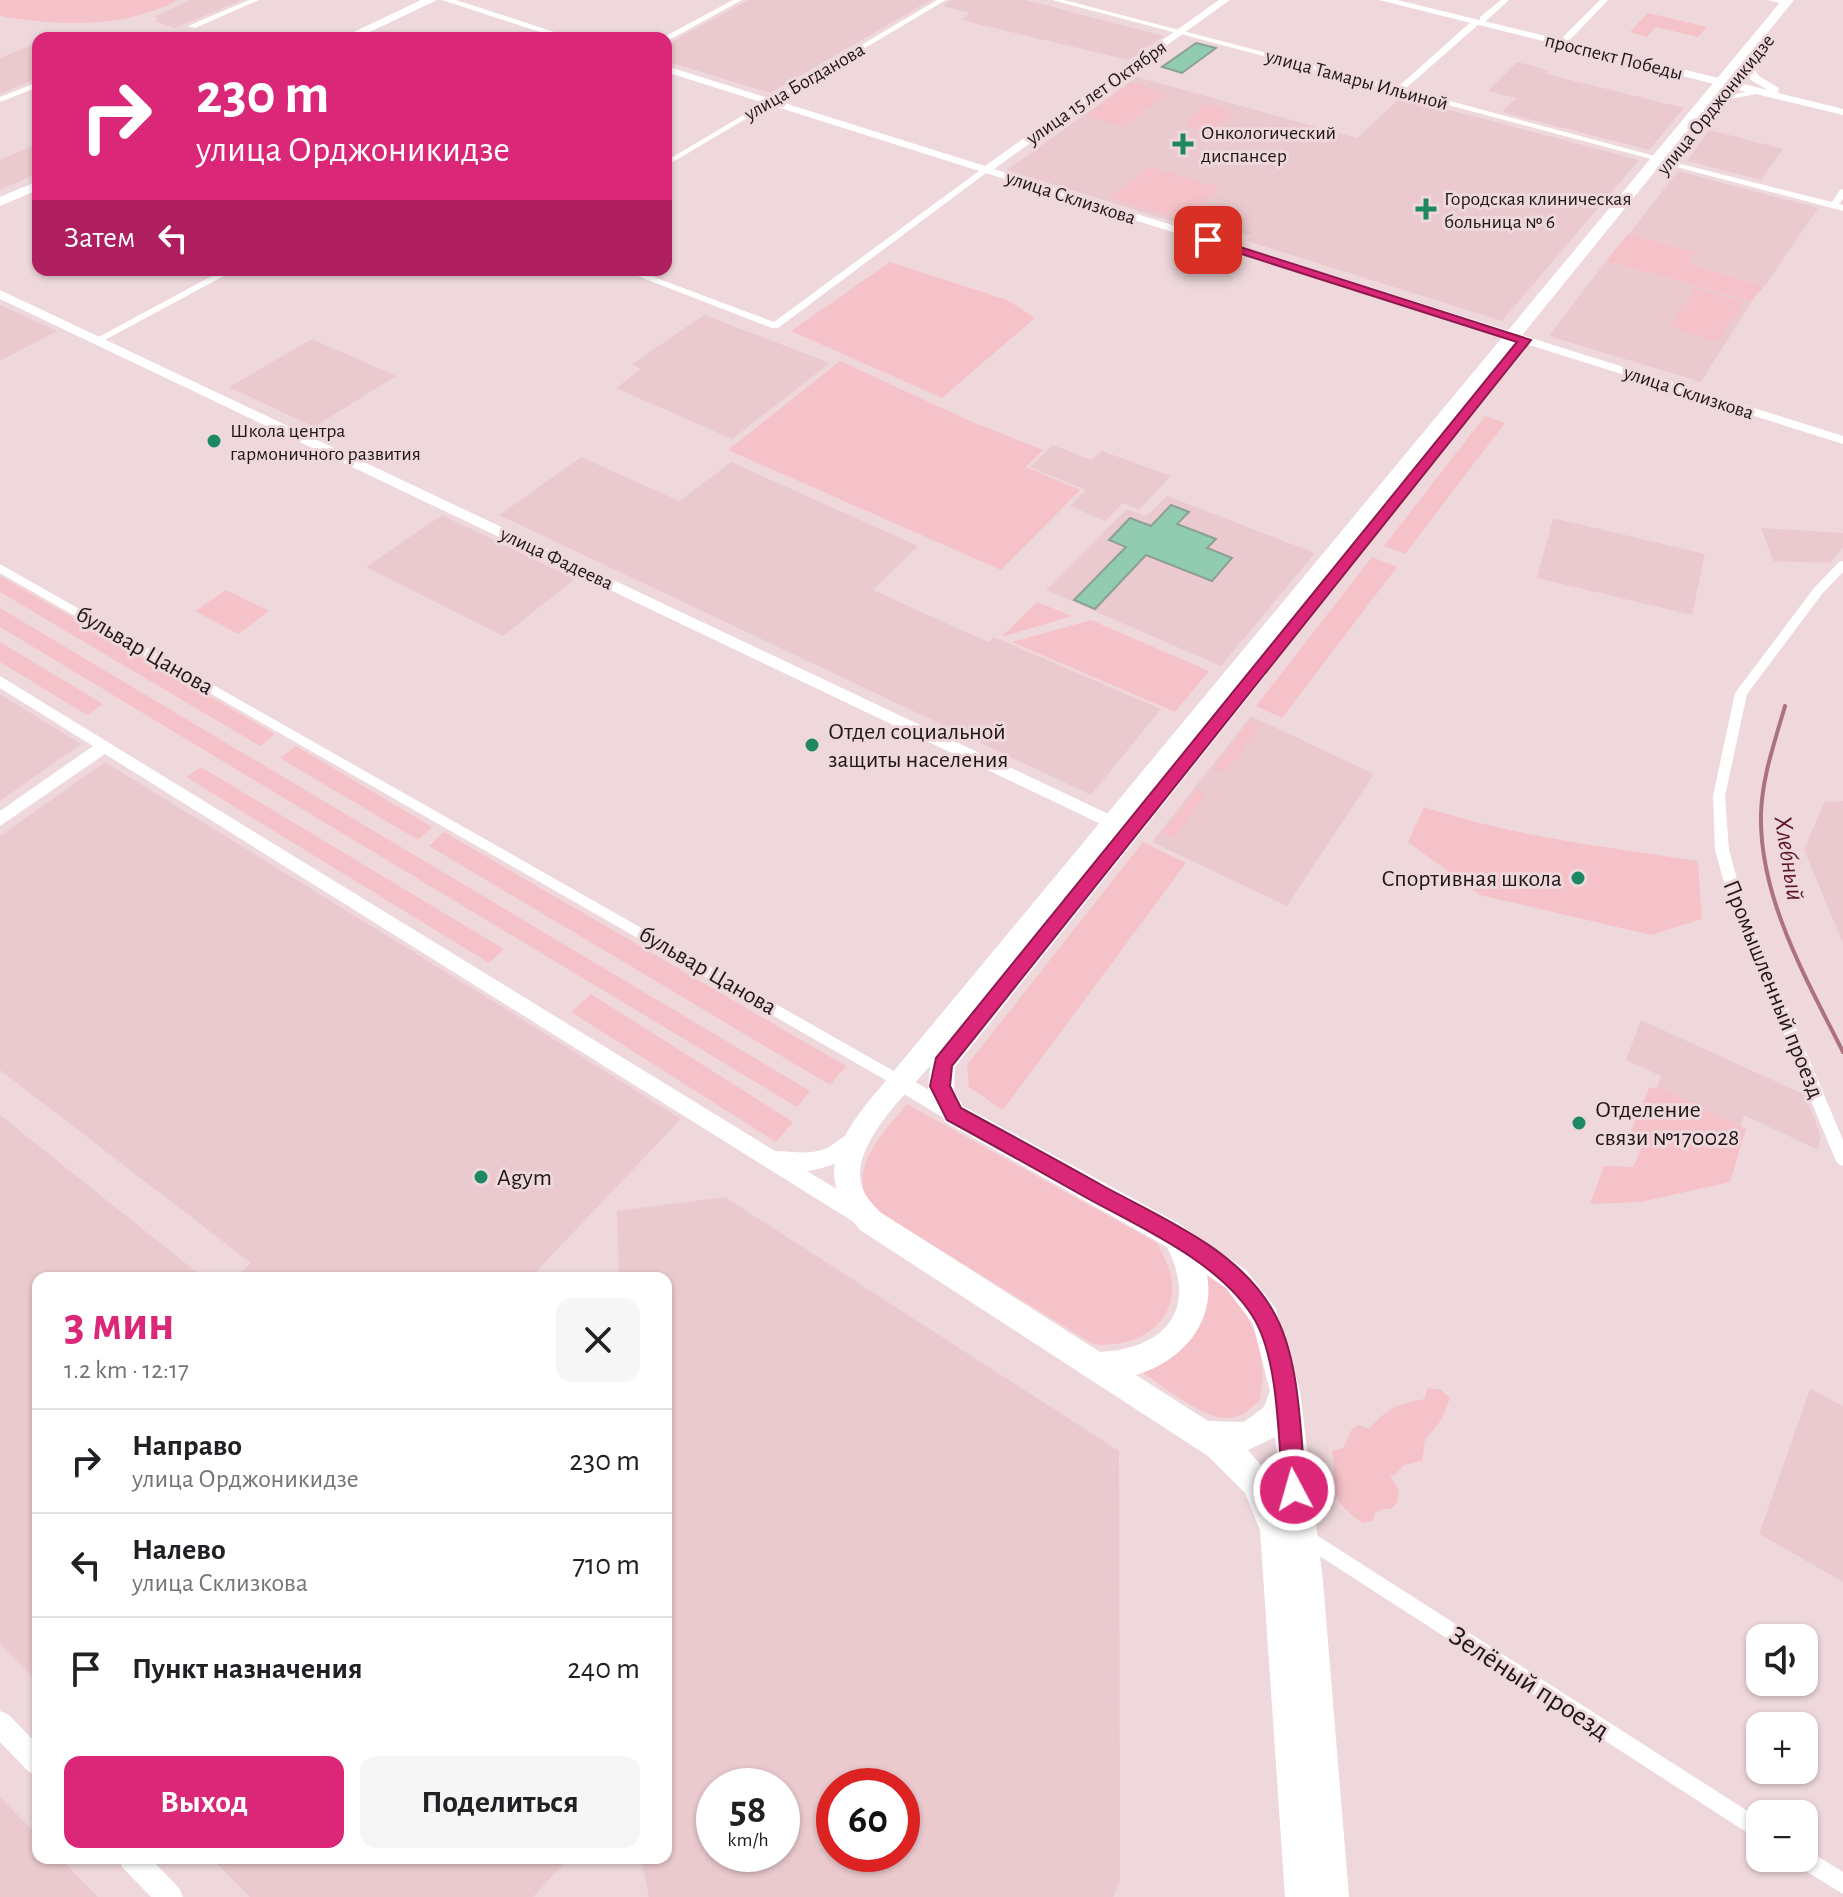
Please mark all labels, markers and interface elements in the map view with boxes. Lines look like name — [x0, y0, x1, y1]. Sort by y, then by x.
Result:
street label: проспект Победы — [1543, 30, 1685, 84]
street label: улица Орджоникидзе — [1652, 31, 1778, 179]
street label: улица 15 лет Октября — [1022, 37, 1170, 149]
street label: улица Богданова — [740, 39, 868, 125]
street label: улица Тамары Ильиной — [1262, 46, 1450, 114]
icon: right — [64, 64, 168, 168]
text: 230 m — [196, 67, 329, 123]
place label: Онкологический диспансер — [1201, 123, 1336, 166]
text: улица Орджоникидзе — [196, 132, 510, 168]
marker: Онкологический диспансер — [1172, 133, 1194, 155]
street label: улица Склизкова — [1002, 167, 1138, 228]
place label: Городская клиническая больница № 6 — [1444, 189, 1632, 232]
marker: Городская клиническая больница № 6 — [1415, 198, 1437, 220]
pin — [1174, 206, 1242, 274]
icon: left — [151, 216, 195, 260]
icon: arrive — [1186, 218, 1230, 262]
text: Затем — [64, 223, 135, 253]
street label: улица Склизкова — [1620, 362, 1756, 423]
place label: Школа центра гармоничного развития — [230, 421, 421, 464]
marker: Школа центра гармоничного развития — [205, 432, 223, 450]
street label: улица Фадеева — [496, 524, 616, 594]
street label: бульвар Цанова — [72, 602, 217, 700]
place label: Отдел социальной защиты населения — [828, 720, 1009, 772]
marker: Отдел социальной защиты населения — [803, 736, 821, 754]
water label: Хлебный — [1769, 814, 1809, 902]
place label: Спортивная школа — [1381, 867, 1562, 891]
marker: Спортивная школа — [1569, 869, 1587, 887]
street label: Промышленный проезд — [1718, 877, 1828, 1102]
street label: бульвар Цанова — [635, 922, 780, 1020]
place label: Отделение связи №170028 — [1595, 1098, 1739, 1150]
marker: Отделение связи №170028 — [1570, 1114, 1588, 1132]
place label: Agym — [497, 1166, 552, 1190]
marker: Agym — [472, 1168, 490, 1186]
button: close — [556, 1298, 640, 1382]
text: 3 мин — [64, 1301, 174, 1349]
text: 1.2 km · 12:17 — [64, 1357, 189, 1383]
text: Направо — [132, 1431, 242, 1461]
icon: right — [64, 1439, 108, 1483]
text: 230 m — [569, 1446, 640, 1476]
position arrow — [1252, 1448, 1336, 1532]
text: улица Орджоникидзе — [132, 1466, 359, 1492]
text: Налево — [132, 1535, 226, 1565]
icon: left — [64, 1543, 108, 1587]
text: 710 m — [572, 1550, 640, 1580]
text: улица Склизкова — [132, 1570, 308, 1596]
street label: Зелёный проезд — [1444, 1622, 1614, 1746]
map controls — [1746, 1624, 1818, 1872]
button: sound — [1746, 1624, 1818, 1696]
icon: arrive — [64, 1647, 108, 1691]
text: Пункт назначения — [132, 1654, 363, 1684]
text: 240 m — [567, 1654, 640, 1684]
button: + — [1746, 1712, 1818, 1784]
button: Выход — [64, 1756, 344, 1848]
button: Поделиться — [360, 1756, 640, 1848]
speed limit sign: 60 — [816, 1768, 920, 1872]
text: 58 — [729, 1790, 766, 1830]
button: − — [1746, 1800, 1818, 1872]
text: km/h — [727, 1830, 769, 1850]

